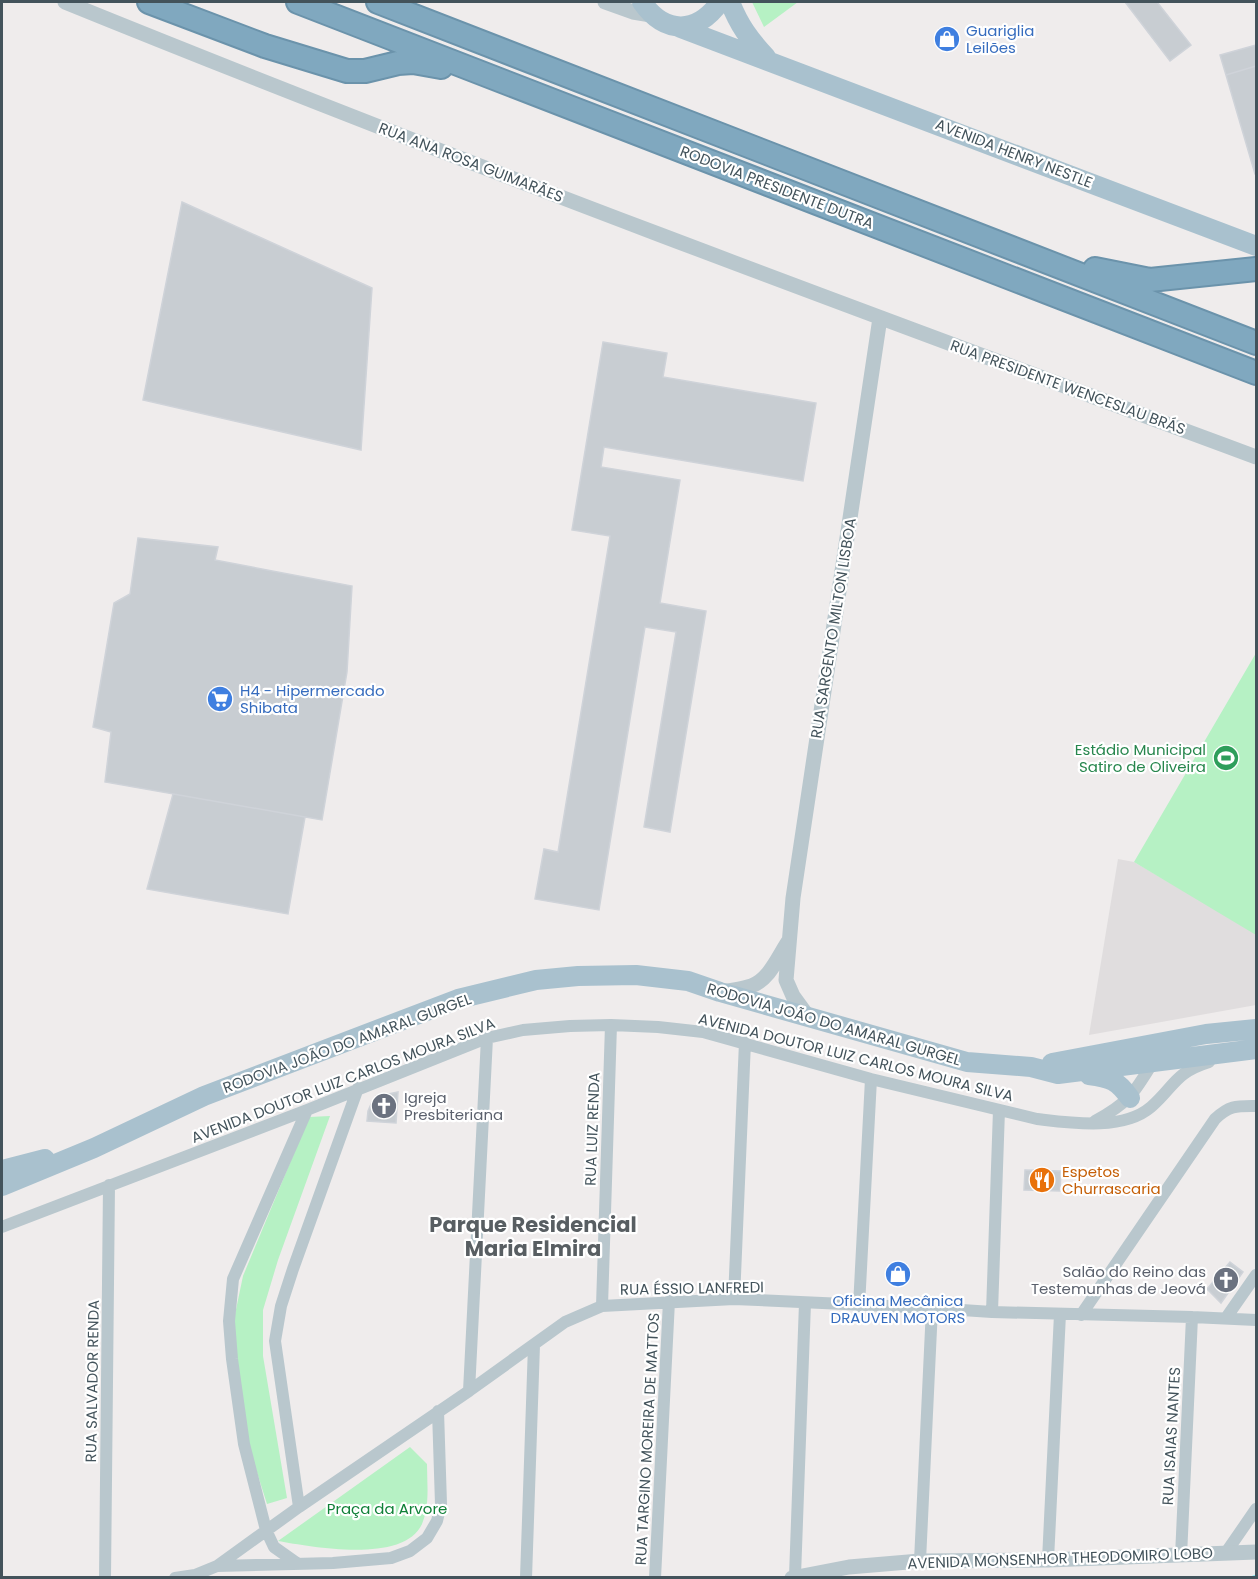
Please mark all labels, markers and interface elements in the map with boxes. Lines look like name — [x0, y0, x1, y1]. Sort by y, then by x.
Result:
place label: Guariglia Leilões — [966, 20, 1034, 58]
shop icon: Guariglia Leilões — [932, 24, 962, 54]
street label: AVENIDA HENRY NESTLE — [932, 113, 1096, 193]
street label: RUA ANA ROSA GUIMARÃES — [376, 117, 566, 207]
street label: RODOVIA PRESIDENTE DUTRA — [677, 140, 877, 234]
street label: RUA PRESIDENTE WENCESLAU BRÁS — [947, 335, 1189, 439]
street label: RUA SARGENTO MILTON LISBOA — [805, 516, 861, 740]
place label: H4 - Hipermercado Shibata — [240, 680, 385, 718]
supermarket icon: H4 - Hipermercado Shibata — [205, 684, 235, 714]
place label: Estádio Municipal Satiro de Oliveira — [1075, 739, 1206, 777]
sports icon: Estádio Municipal Satiro de Oliveira — [1211, 743, 1241, 773]
street label: RODOVIA JOÃO DO AMARAL GURGEL — [705, 978, 964, 1070]
street label: RODOVIA JOÃO DO AMARAL GURGEL — [220, 988, 475, 1098]
street label: AVENIDA DOUTOR LUIZ CARLOS MOURA SILVA — [696, 1008, 1016, 1106]
street label: AVENIDA DOUTOR LUIZ CARLOS MOURA SILVA — [188, 1012, 498, 1148]
street label: RUA LUIZ RENDA — [580, 1072, 604, 1186]
place label: Igreja Presbiteriana — [404, 1087, 503, 1125]
church icon: Igreja Presbiteriana — [369, 1091, 399, 1121]
place label: Espetos Churrascaria — [1062, 1161, 1161, 1199]
restaurant icon: Espetos Churrascaria — [1027, 1165, 1057, 1195]
district label: Parque Residencial Maria Elmira — [429, 1210, 637, 1263]
shop icon: Oficina Mecânica DRAUVEN MOTORS — [883, 1259, 913, 1289]
place label: Salão do Reino das Testemunhas de Jeová — [1031, 1261, 1206, 1299]
church icon: Salão do Reino das Testemunhas de Jeová — [1211, 1265, 1241, 1295]
street label: RUA ÉSSIO LANFREDI — [620, 1276, 764, 1300]
place label: Oficina Mecânica DRAUVEN MOTORS — [831, 1290, 965, 1328]
street label: RUA SALVADOR RENDA — [80, 1300, 104, 1462]
street label: RUA TARGINO MOREIRA DE MATTOS — [630, 1312, 664, 1566]
street label: RUA ISAIAS NANTES — [1157, 1366, 1185, 1506]
park label: Praça da Arvore — [327, 1498, 447, 1519]
street label: AVENIDA MONSENHOR THEODOMIRO LOBO — [907, 1542, 1213, 1574]

